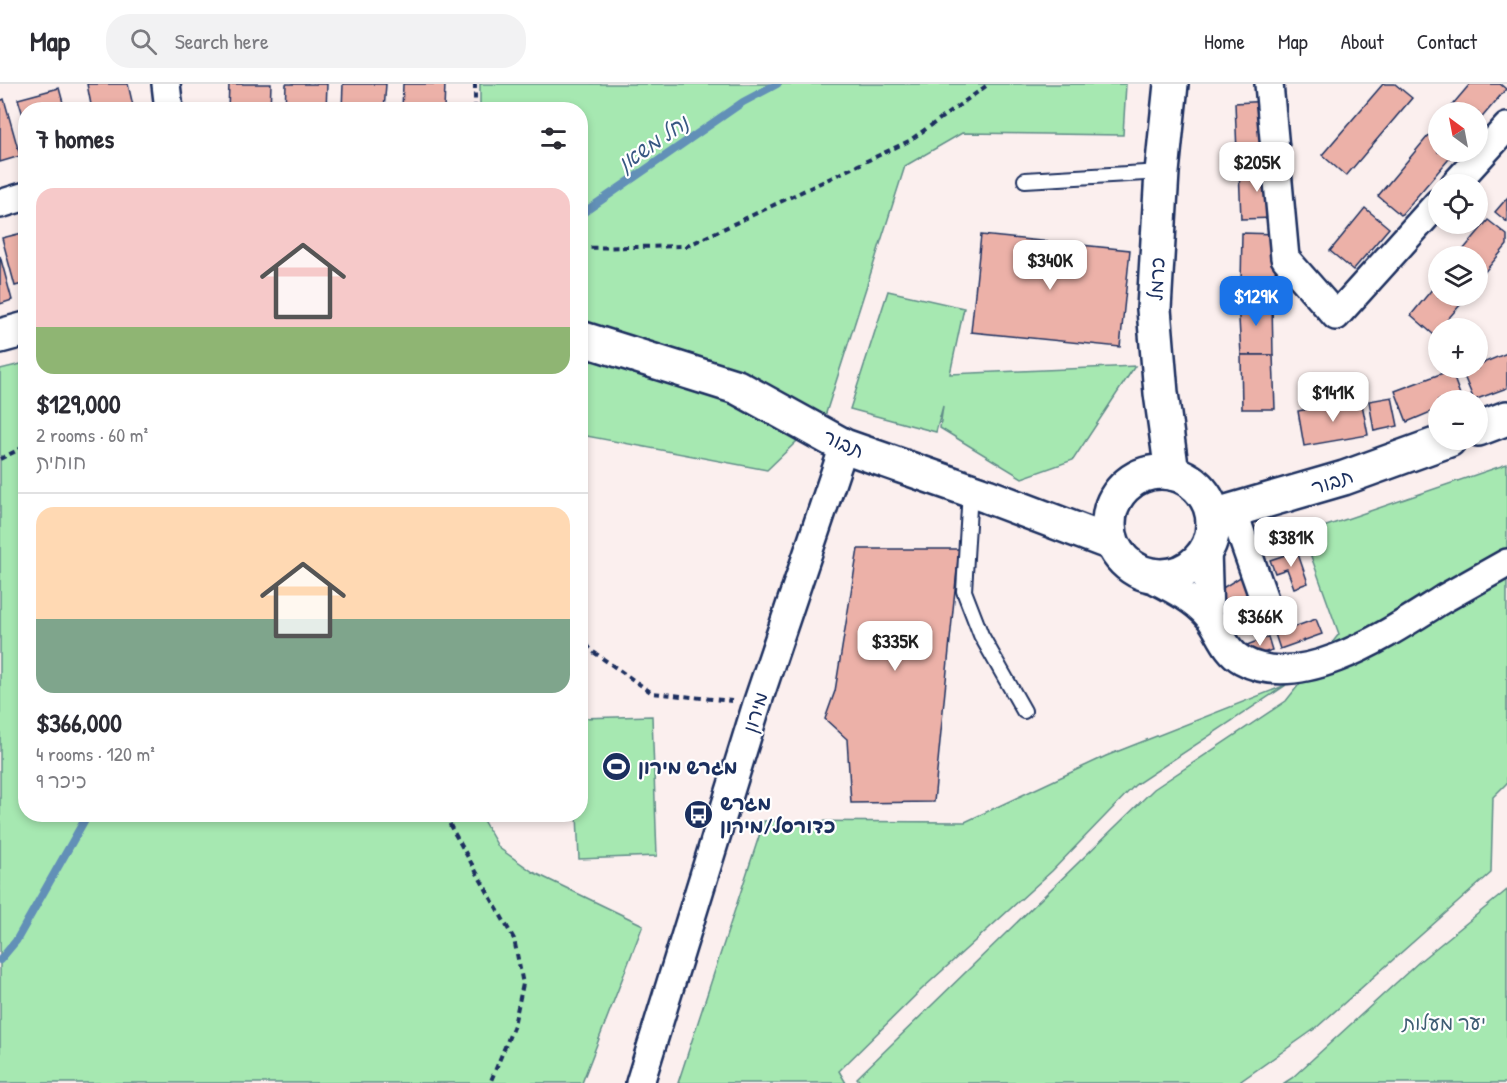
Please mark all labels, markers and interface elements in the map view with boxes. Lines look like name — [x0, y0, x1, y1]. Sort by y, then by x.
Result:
search box — [106, 14, 526, 68]
text: Map — [30, 22, 70, 60]
icon: search — [127, 25, 160, 58]
text: Search here — [175, 26, 269, 56]
text: Home — [1204, 27, 1245, 56]
text: Map — [1278, 27, 1308, 56]
text: About — [1341, 27, 1384, 56]
text: Contact — [1417, 27, 1477, 56]
north arrow — [1428, 102, 1488, 162]
map controls — [1428, 102, 1488, 450]
water label: נחל משאן — [611, 107, 696, 178]
text: 7 homes — [36, 121, 114, 156]
icon: filters — [537, 122, 570, 155]
pin: $205K — [1215, 142, 1299, 193]
text: $205K — [1233, 148, 1281, 175]
button: locate — [1428, 174, 1488, 234]
icon: home — [249, 227, 357, 335]
pin: $340K — [1008, 240, 1092, 291]
text: $340K — [1027, 246, 1073, 273]
button: layers — [1428, 246, 1488, 306]
street label: כרמל — [1141, 256, 1171, 302]
pin: $129K — [1214, 276, 1298, 327]
text: $129K — [1234, 282, 1278, 309]
button: + — [1428, 318, 1488, 378]
pin: $141K — [1291, 372, 1375, 423]
text: $141K — [1312, 378, 1354, 405]
text: $129,000 — [36, 386, 121, 421]
button: − — [1428, 390, 1488, 450]
text: 2 rooms · 60 m² — [36, 421, 148, 448]
street label: תבור — [819, 422, 869, 464]
text: חוחית — [36, 448, 86, 475]
street label: תבור — [1308, 462, 1356, 500]
pin: $381K — [1249, 517, 1333, 568]
text: $381K — [1268, 523, 1314, 550]
icon: home — [249, 546, 357, 654]
pin: $366K — [1218, 596, 1302, 647]
text: $366K — [1237, 602, 1283, 629]
pin: $335K — [853, 621, 937, 672]
text: $335K — [872, 627, 918, 654]
street label: מירון — [736, 688, 774, 736]
text: $366,000 — [36, 705, 122, 740]
text: 4 rooms · 120 m² — [36, 740, 155, 767]
sports icon: מגרש מירון — [601, 750, 633, 782]
place label: מגרש מירון — [638, 753, 738, 780]
text: כיכר 9 — [36, 767, 86, 794]
place label: מגרש כדורסל/מירון — [720, 789, 835, 839]
bus stop icon: מגרש כדורסל/מירון — [683, 798, 715, 830]
park label: יער מעלות — [1401, 1009, 1486, 1036]

